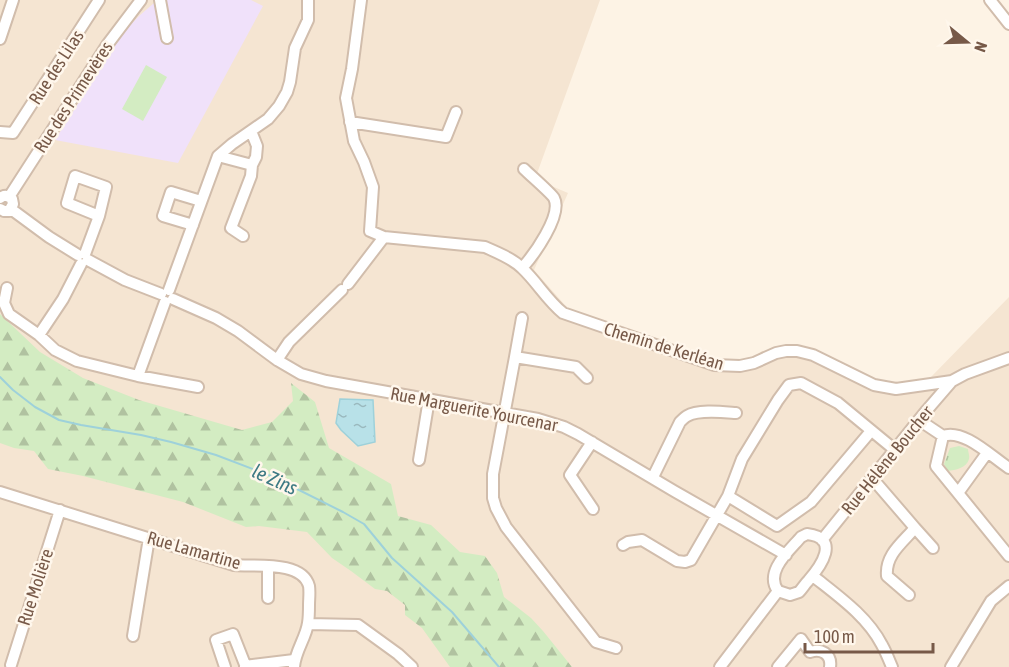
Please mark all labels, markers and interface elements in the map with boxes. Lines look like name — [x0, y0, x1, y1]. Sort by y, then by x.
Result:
north arrow — [937, 12, 997, 72]
street label: Rue des Lilas — [24, 26, 88, 108]
street label: Rue des Primevères — [29, 37, 117, 157]
text: N — [971, 39, 991, 54]
street label: Chemin de Kerléan — [602, 318, 726, 374]
street label: Rue Marguerite Yourcenar — [389, 382, 560, 436]
street label: Rue Hélène Boucher — [837, 401, 938, 519]
water label: le Zins — [249, 459, 301, 499]
street label: Rue Lamartine — [145, 527, 243, 573]
street label: Rue Molière — [13, 546, 57, 628]
scale bar — [805, 616, 932, 654]
text: 100 m — [814, 626, 855, 647]

